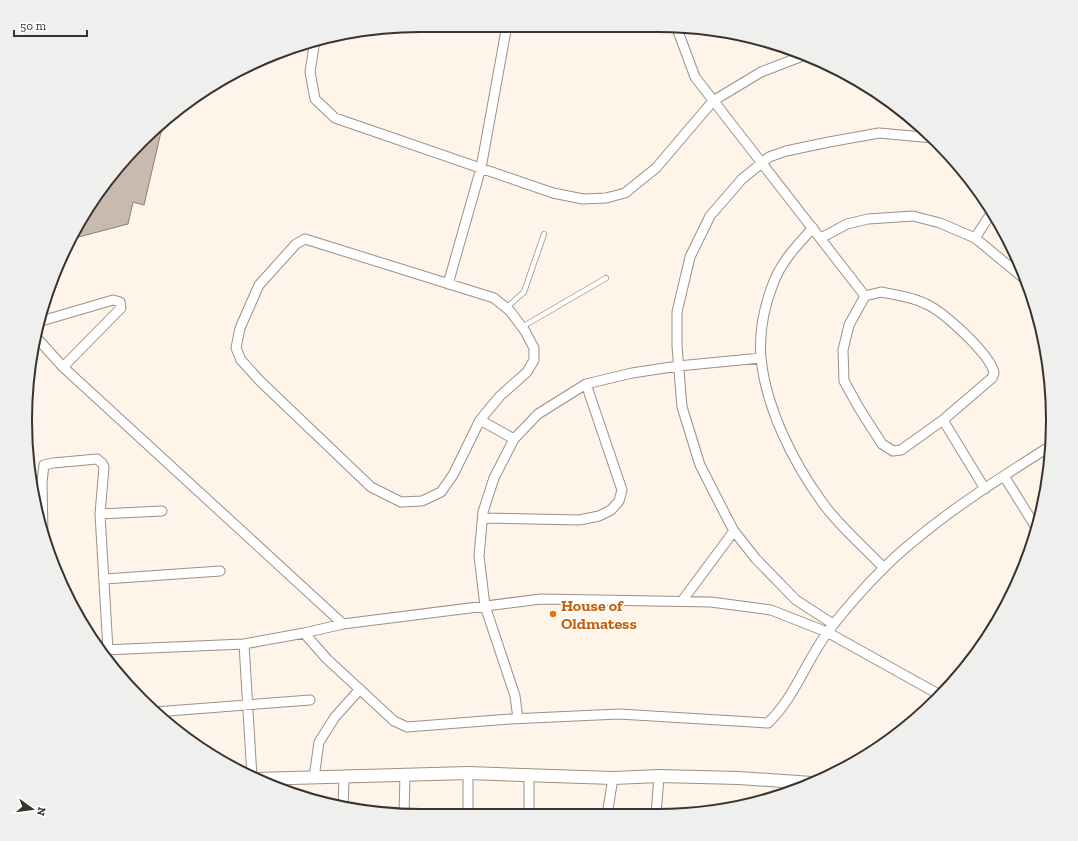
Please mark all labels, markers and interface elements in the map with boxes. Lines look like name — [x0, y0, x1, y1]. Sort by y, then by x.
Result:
scale bar — [14, 12, 87, 38]
text: 50 m — [20, 19, 47, 33]
place label: House of Oldmatess — [561, 596, 637, 633]
marker: House of Oldmatess — [548, 609, 558, 619]
north arrow — [12, 789, 52, 829]
text: N — [34, 806, 49, 818]

